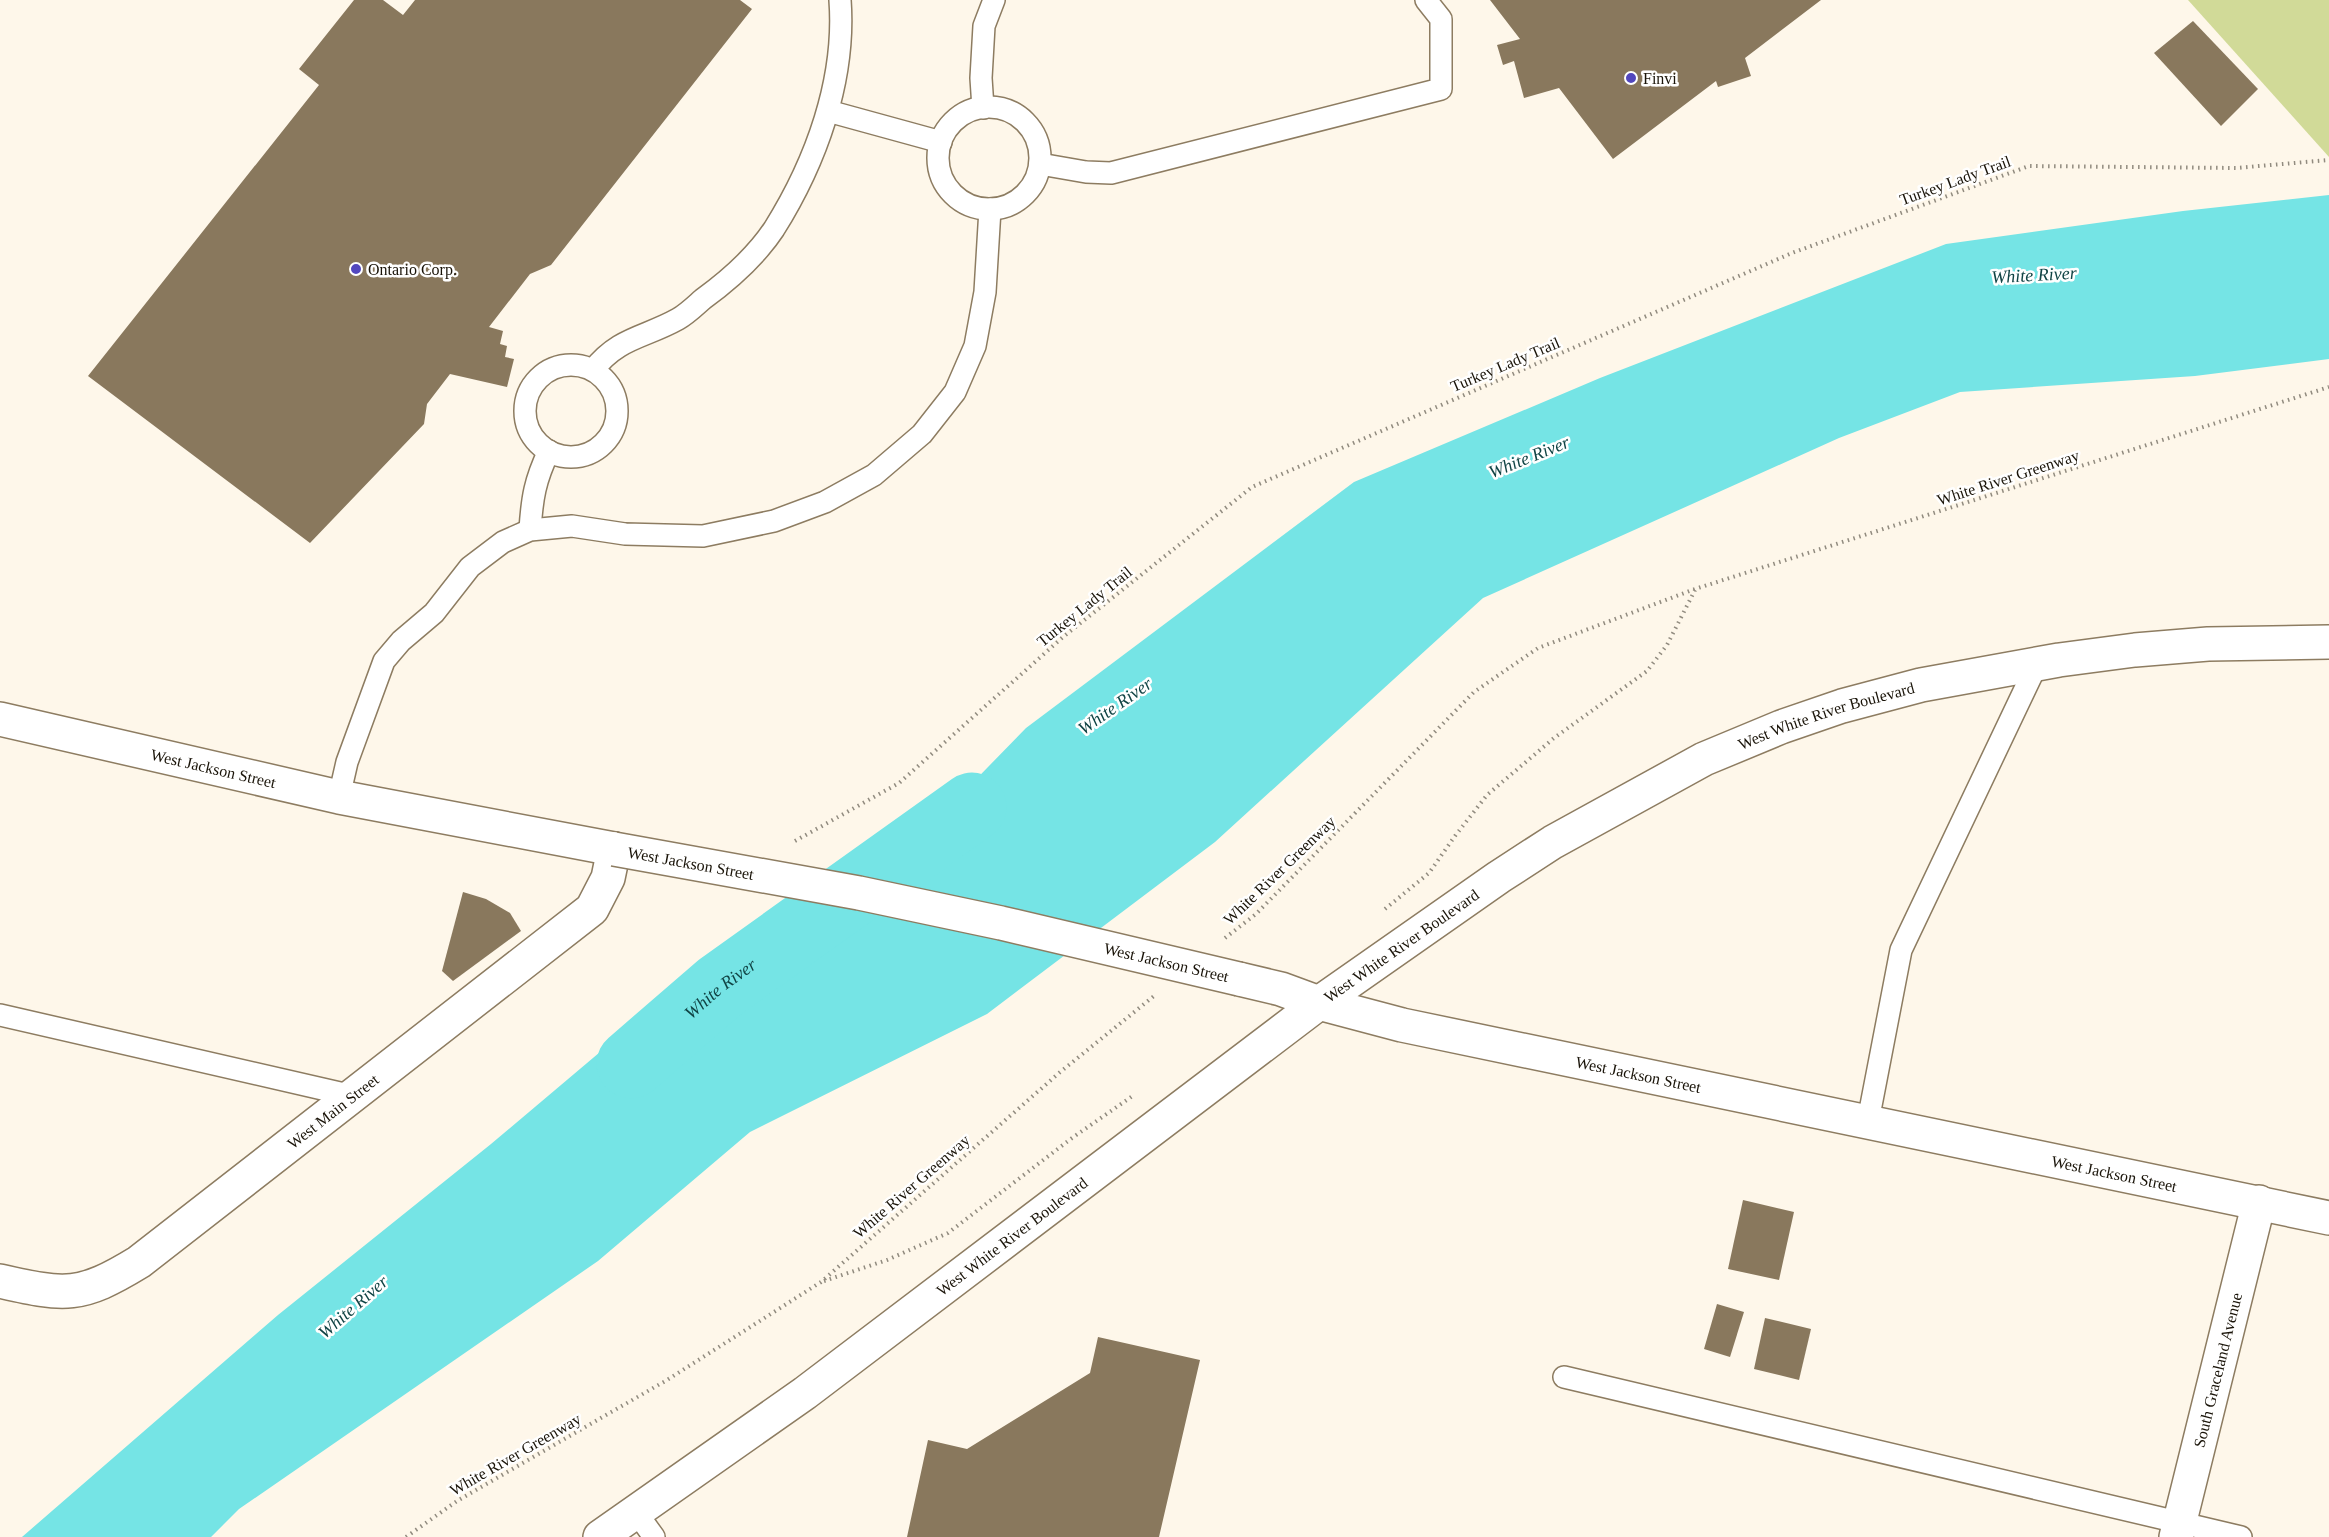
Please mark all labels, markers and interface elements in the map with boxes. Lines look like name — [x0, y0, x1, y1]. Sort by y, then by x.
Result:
place label: Finvi — [1643, 70, 1677, 87]
marker: Finvi — [1624, 71, 1638, 85]
street label: Turkey Lady Trail — [1897, 152, 2014, 209]
place label: Ontario Corp. — [368, 261, 457, 279]
marker: Ontario Corp. — [349, 262, 363, 276]
water label: White River — [1991, 263, 2078, 287]
street label: Turkey Lady Trail — [1448, 334, 1563, 396]
water label: White River — [1486, 431, 1573, 482]
street label: White River Greenway — [1935, 446, 2082, 509]
street label: Turkey Lady Trail — [1034, 563, 1136, 651]
water label: White River — [1074, 673, 1157, 739]
street label: West White River Boulevard — [1736, 679, 1916, 753]
street label: West Jackson Street — [149, 746, 278, 791]
street label: White River Greenway — [1220, 813, 1339, 929]
street label: West Jackson Street — [626, 844, 756, 883]
street label: West White River Boulevard — [1321, 886, 1482, 1006]
street label: West Jackson Street — [1102, 940, 1231, 985]
water label: White River — [681, 954, 761, 1023]
street label: West Jackson Street — [1574, 1053, 1703, 1096]
street label: West Main Street — [284, 1070, 382, 1152]
street label: White River Greenway — [850, 1131, 974, 1242]
street label: West Jackson Street — [2050, 1152, 2179, 1195]
street label: West White River Boulevard — [933, 1174, 1091, 1299]
water label: White River — [314, 1271, 393, 1343]
street label: South Graceland Avenue — [2190, 1291, 2245, 1449]
street label: White River Greenway — [447, 1410, 584, 1500]

